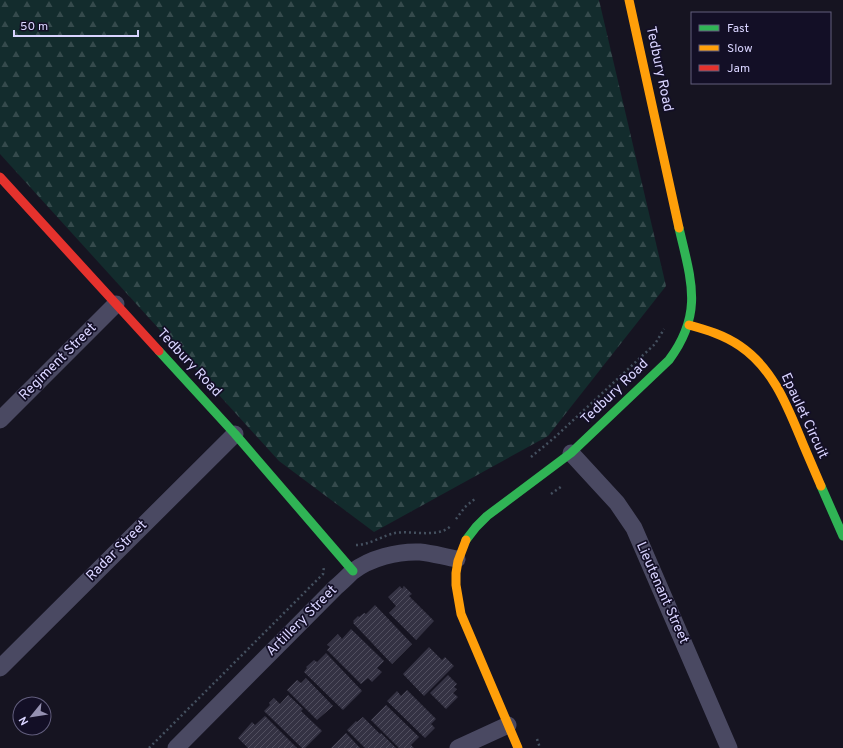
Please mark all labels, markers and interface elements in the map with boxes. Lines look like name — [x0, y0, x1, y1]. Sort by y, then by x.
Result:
scale bar — [14, 12, 138, 38]
legend — [691, 12, 831, 84]
text: 50 m — [20, 19, 48, 35]
text: Fast — [727, 21, 749, 37]
street label: Tedbury Road — [642, 25, 676, 113]
text: Slow — [727, 41, 753, 57]
text: Jam — [727, 61, 750, 77]
street label: Regiment Street — [16, 320, 100, 404]
street label: Tedbury Road — [153, 325, 225, 401]
street label: Tedbury Road — [578, 356, 652, 428]
street label: Epaulet Circuit — [777, 370, 831, 462]
street label: Radar Street — [83, 517, 151, 585]
street label: Lieutenant Street — [632, 539, 692, 647]
street label: Artillery Street — [263, 582, 341, 660]
north arrow — [12, 696, 52, 736]
text: N — [16, 714, 32, 727]

